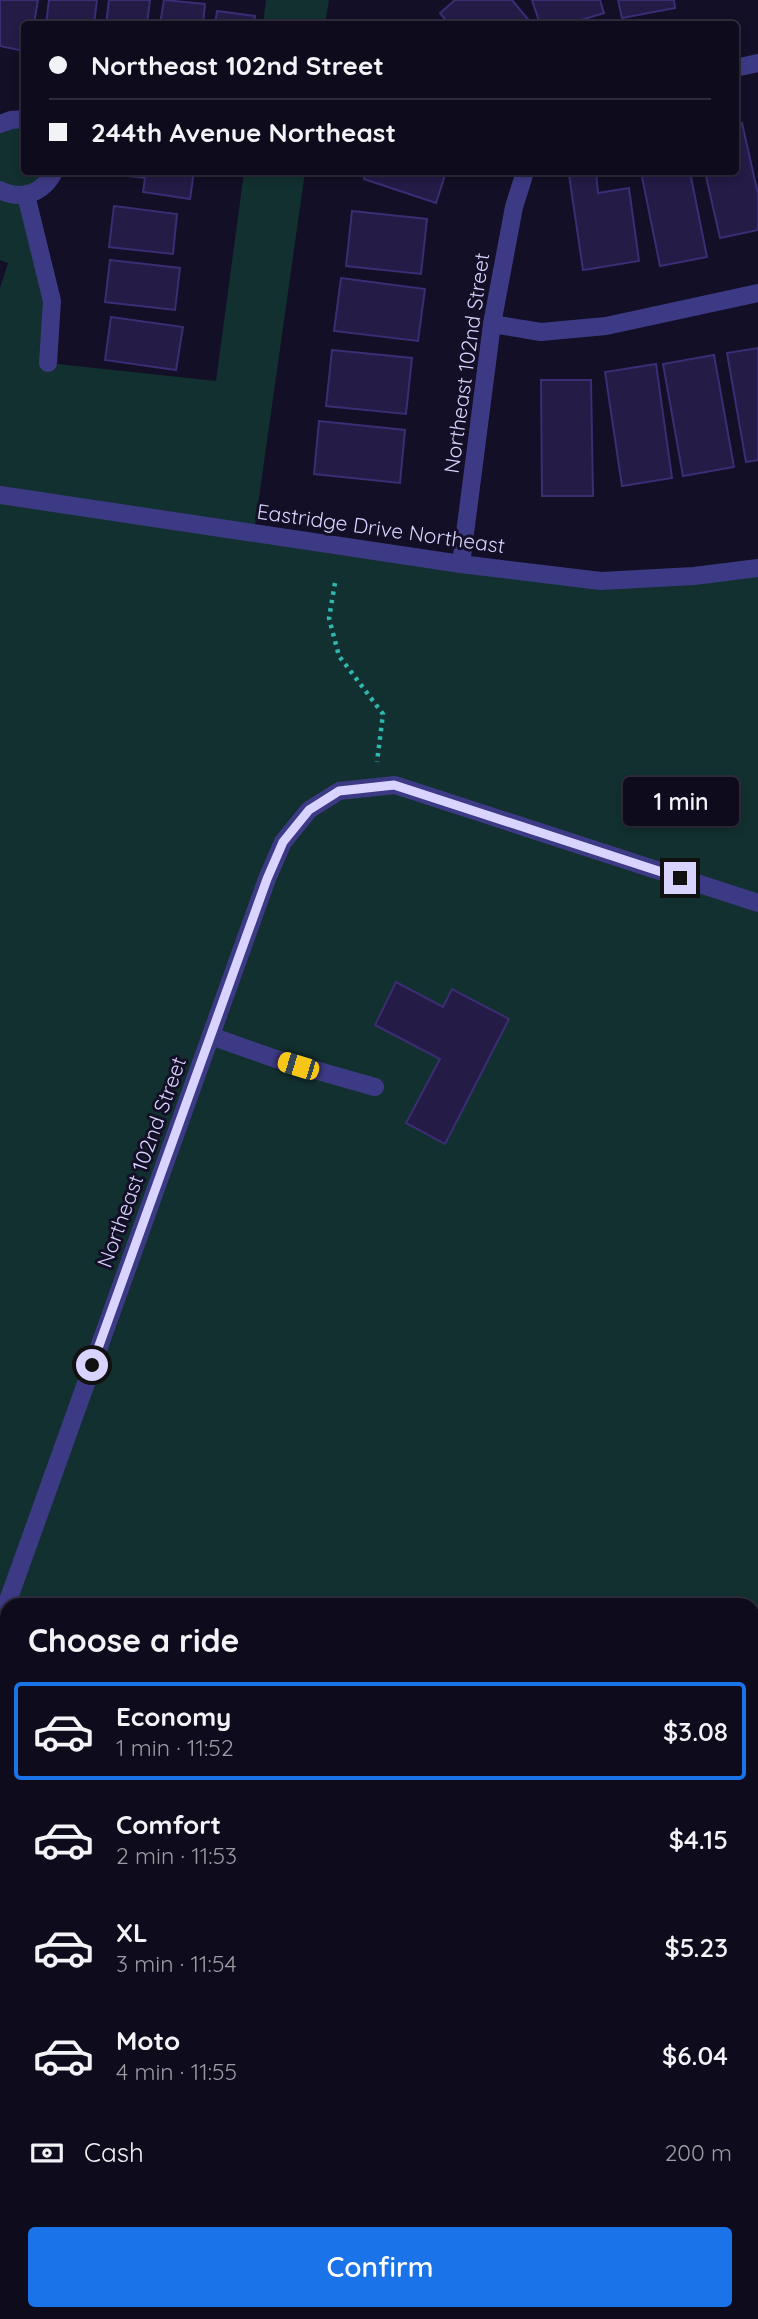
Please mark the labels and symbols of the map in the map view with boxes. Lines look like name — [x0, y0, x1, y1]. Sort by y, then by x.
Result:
street label: Northeast 102nd Street — [438, 251, 494, 475]
street label: Eastridge Drive Northeast — [255, 498, 507, 558]
callout: 1 min — [622, 776, 738, 826]
route end — [664, 862, 696, 894]
car — [275, 1050, 322, 1082]
street label: Northeast 102nd Street — [91, 1053, 191, 1271]
route start — [76, 1349, 108, 1381]

